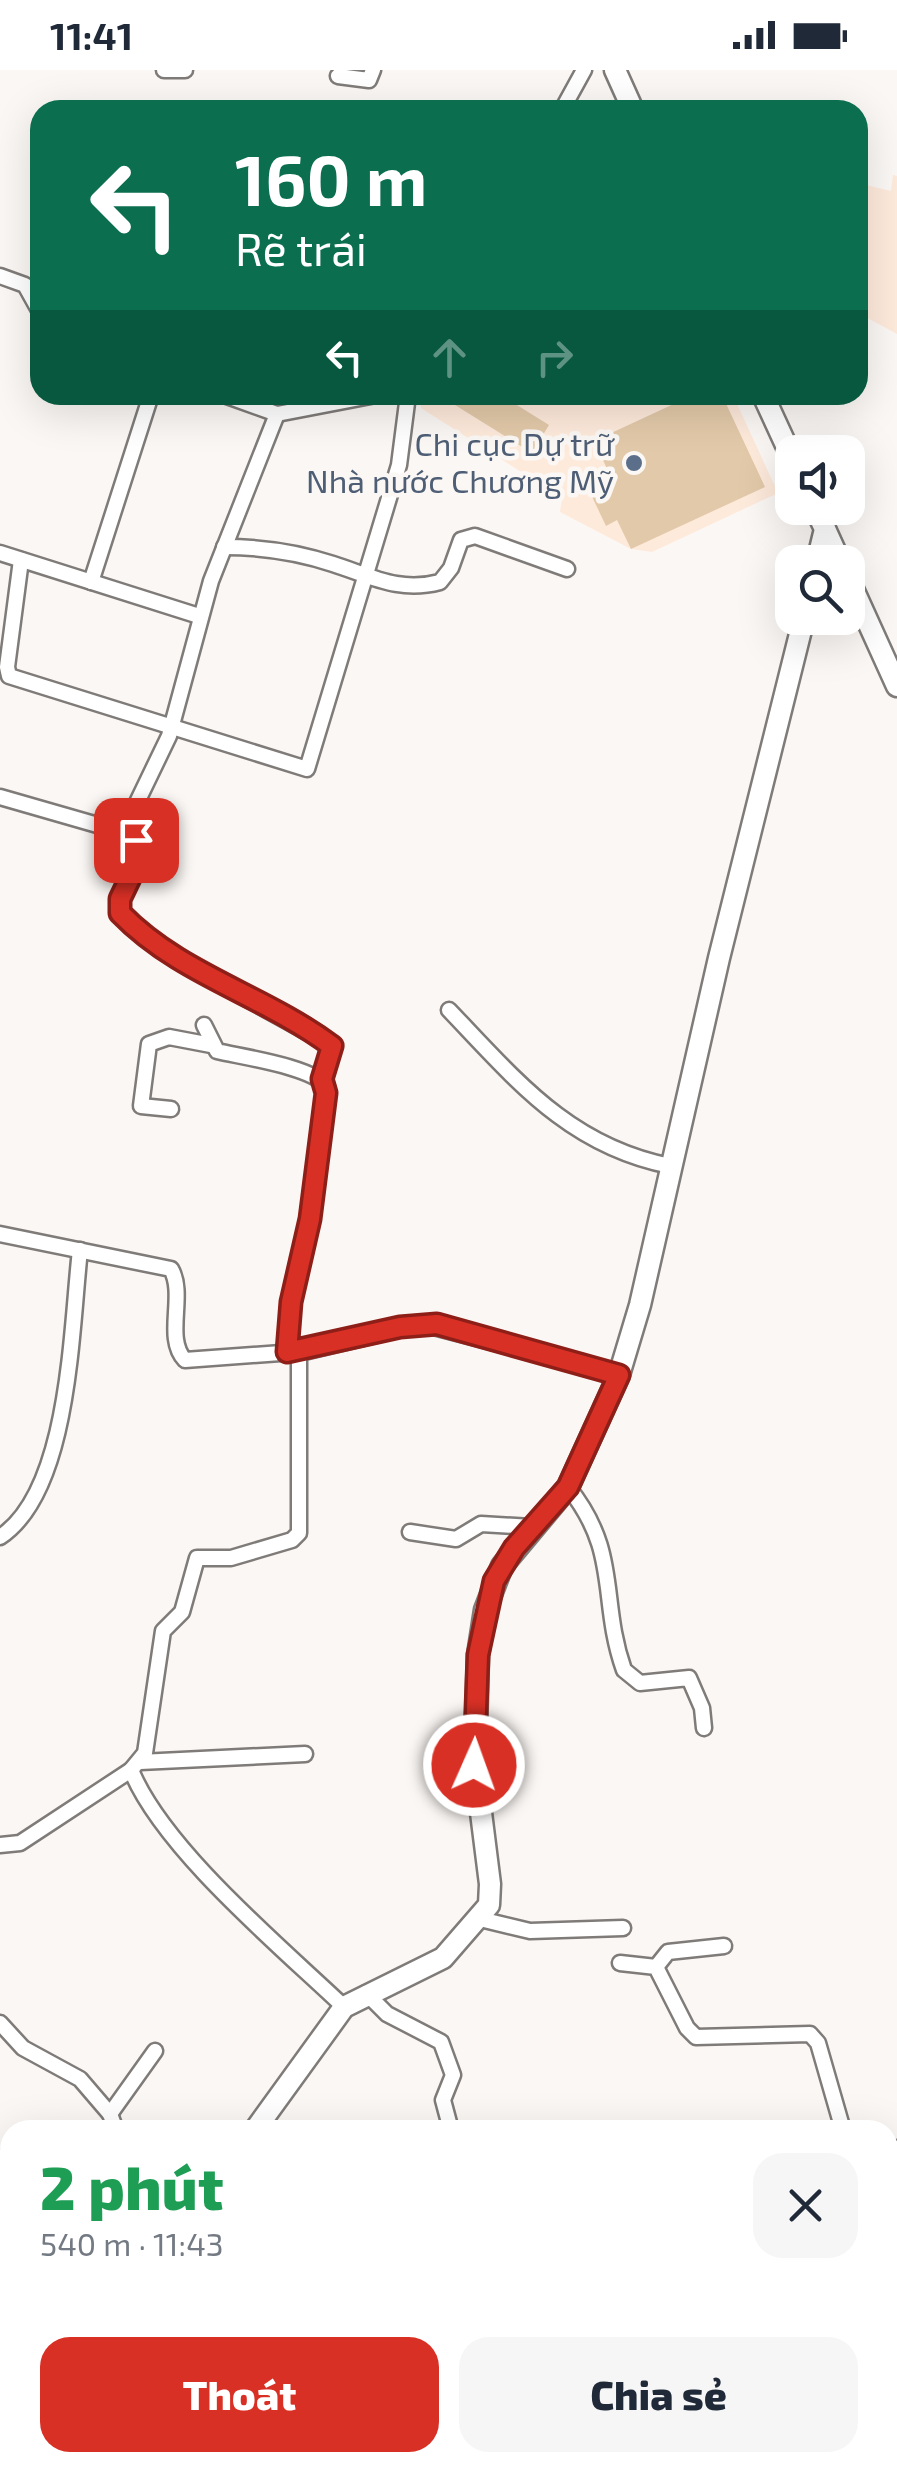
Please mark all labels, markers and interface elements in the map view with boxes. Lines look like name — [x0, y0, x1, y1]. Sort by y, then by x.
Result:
text: 11:41 — [50, 12, 133, 58]
text: 160 m — [235, 136, 428, 220]
icon: left — [70, 140, 200, 270]
text: Rẽ trái — [235, 221, 367, 275]
icon: left — [317, 330, 372, 385]
icon: ahead — [422, 330, 477, 385]
icon: right — [527, 330, 582, 385]
place label: Chi cục Dự trữ Nhà nước Chương Mỹ — [306, 424, 615, 499]
map controls — [775, 435, 865, 635]
button: sound — [775, 435, 865, 525]
marker: Chi cục Dự trữ Nhà nước Chương Mỹ — [623, 452, 645, 474]
button: search — [775, 545, 865, 635]
pin — [94, 798, 179, 883]
icon: arrive — [109, 813, 164, 868]
position arrow — [422, 1713, 526, 1817]
text: 2 phút — [40, 2150, 223, 2222]
button: close — [753, 2153, 858, 2258]
text: 540 m · 11:43 — [40, 2224, 224, 2262]
button: Thoát — [40, 2337, 439, 2452]
button: Chia sẻ — [459, 2337, 858, 2452]

